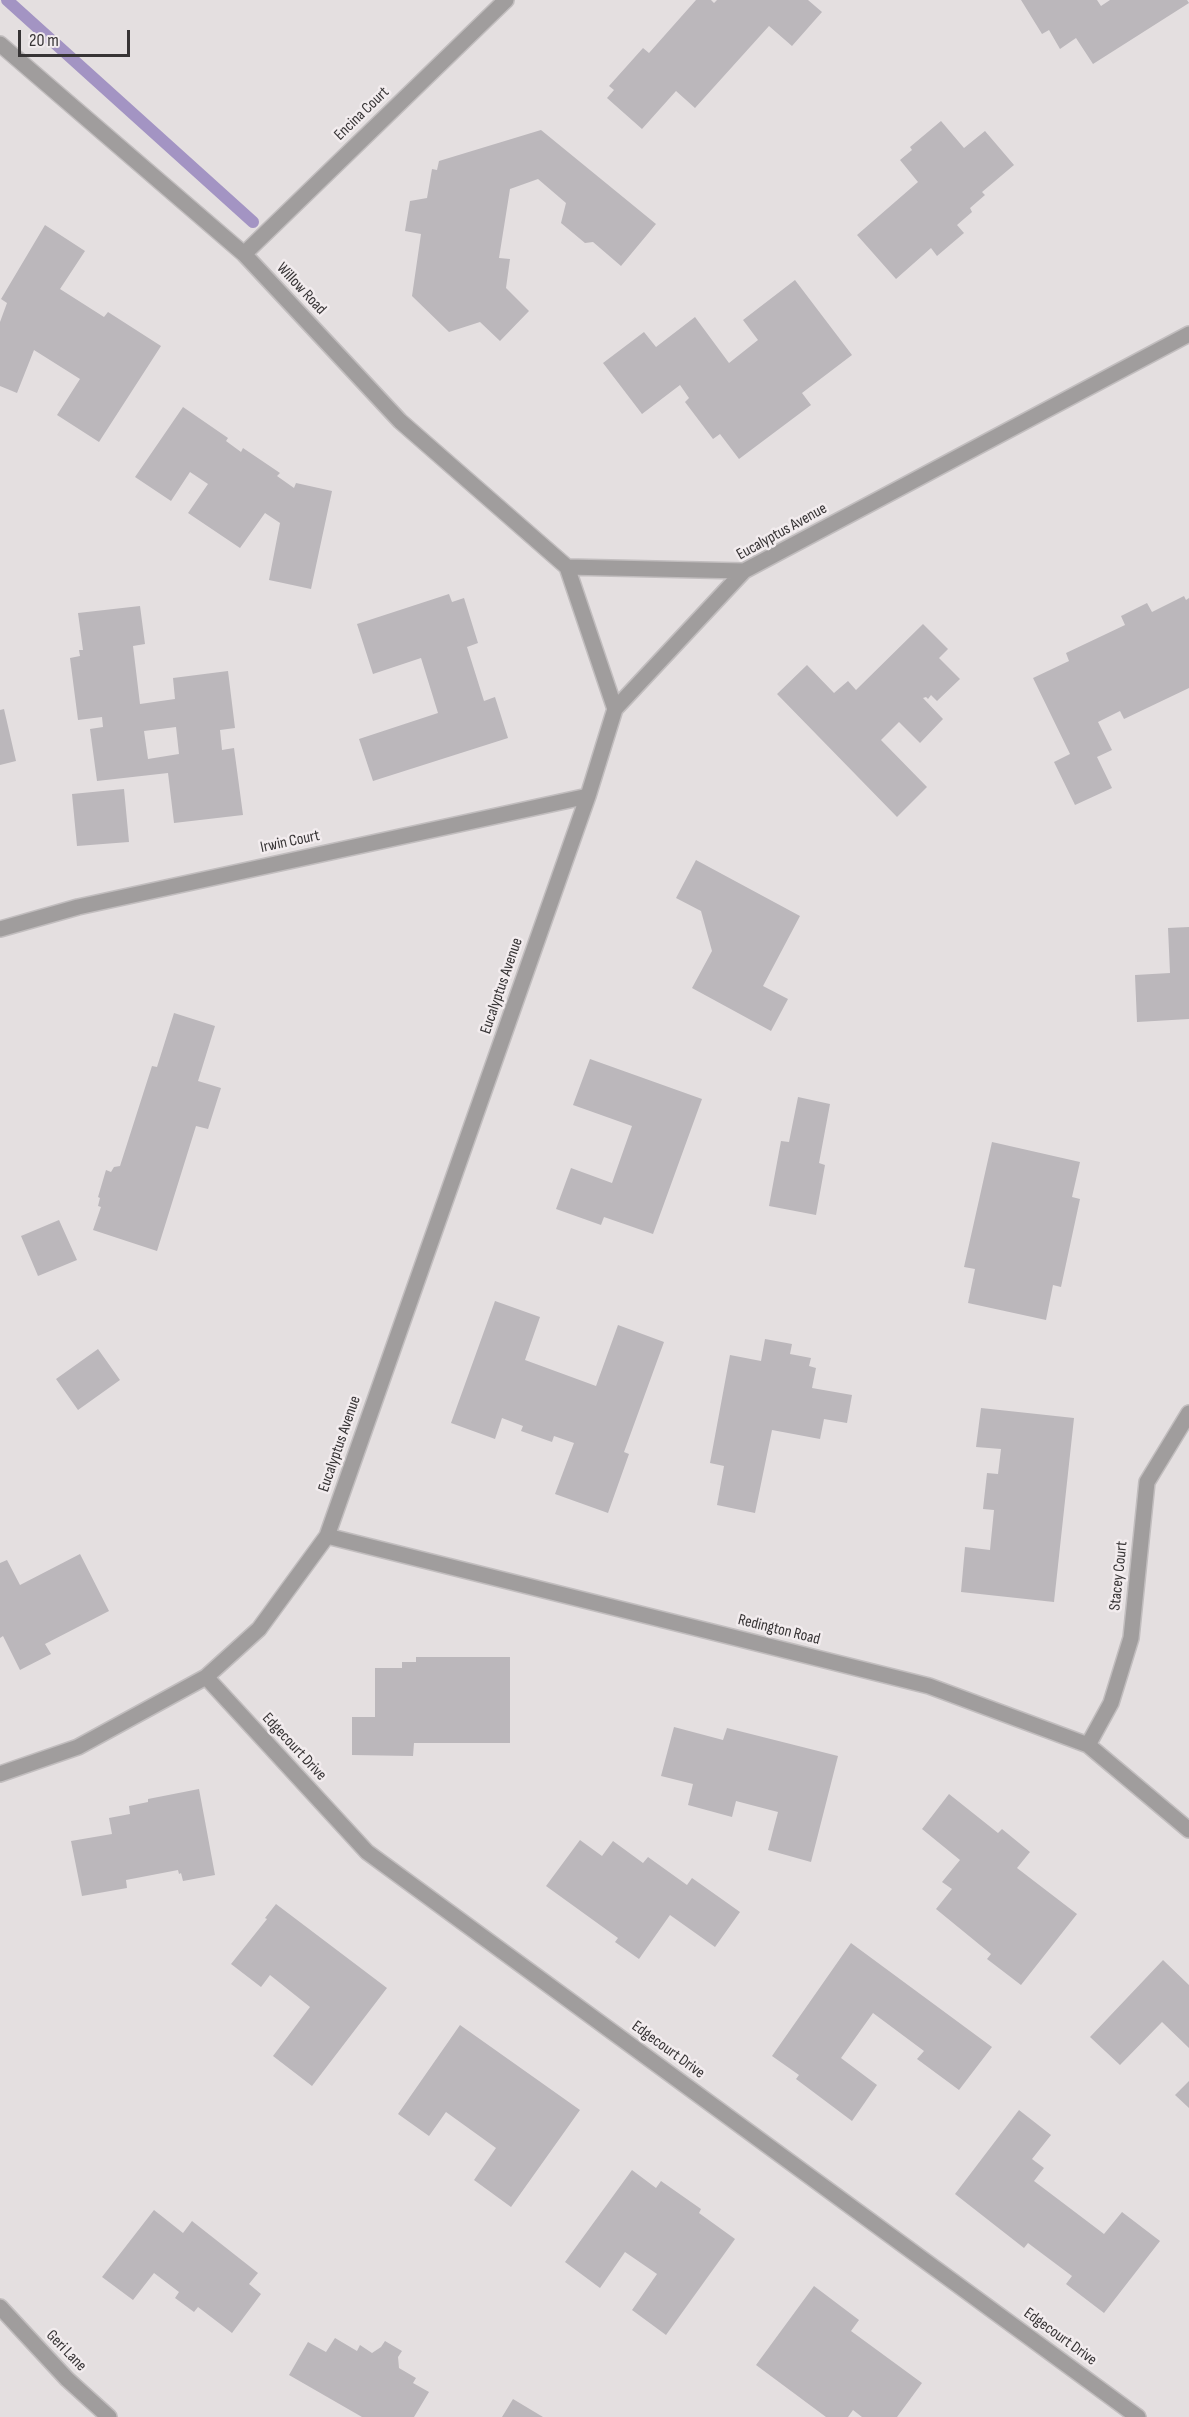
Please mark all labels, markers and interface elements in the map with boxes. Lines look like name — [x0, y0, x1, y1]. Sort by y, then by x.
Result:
scale bar — [21, 18, 134, 56]
text: 20 m — [29, 30, 59, 51]
street label: Encina Court — [331, 83, 393, 145]
street label: Willow Road — [272, 259, 330, 319]
street label: Eucalyptus Avenue — [733, 499, 831, 565]
street label: Irwin Court — [259, 826, 321, 858]
street label: Eucalyptus Avenue — [477, 935, 527, 1037]
street label: Eucalyptus Avenue — [315, 1393, 365, 1495]
street label: Stacey Court — [1106, 1540, 1132, 1612]
street label: Redington Road — [736, 1611, 822, 1649]
street label: Edgecourt Drive — [258, 1709, 330, 1785]
street label: Edgecourt Drive — [628, 2017, 708, 2083]
street label: Edgecourt Drive — [1020, 2304, 1100, 2370]
street label: Geri Lane — [42, 2326, 90, 2376]

